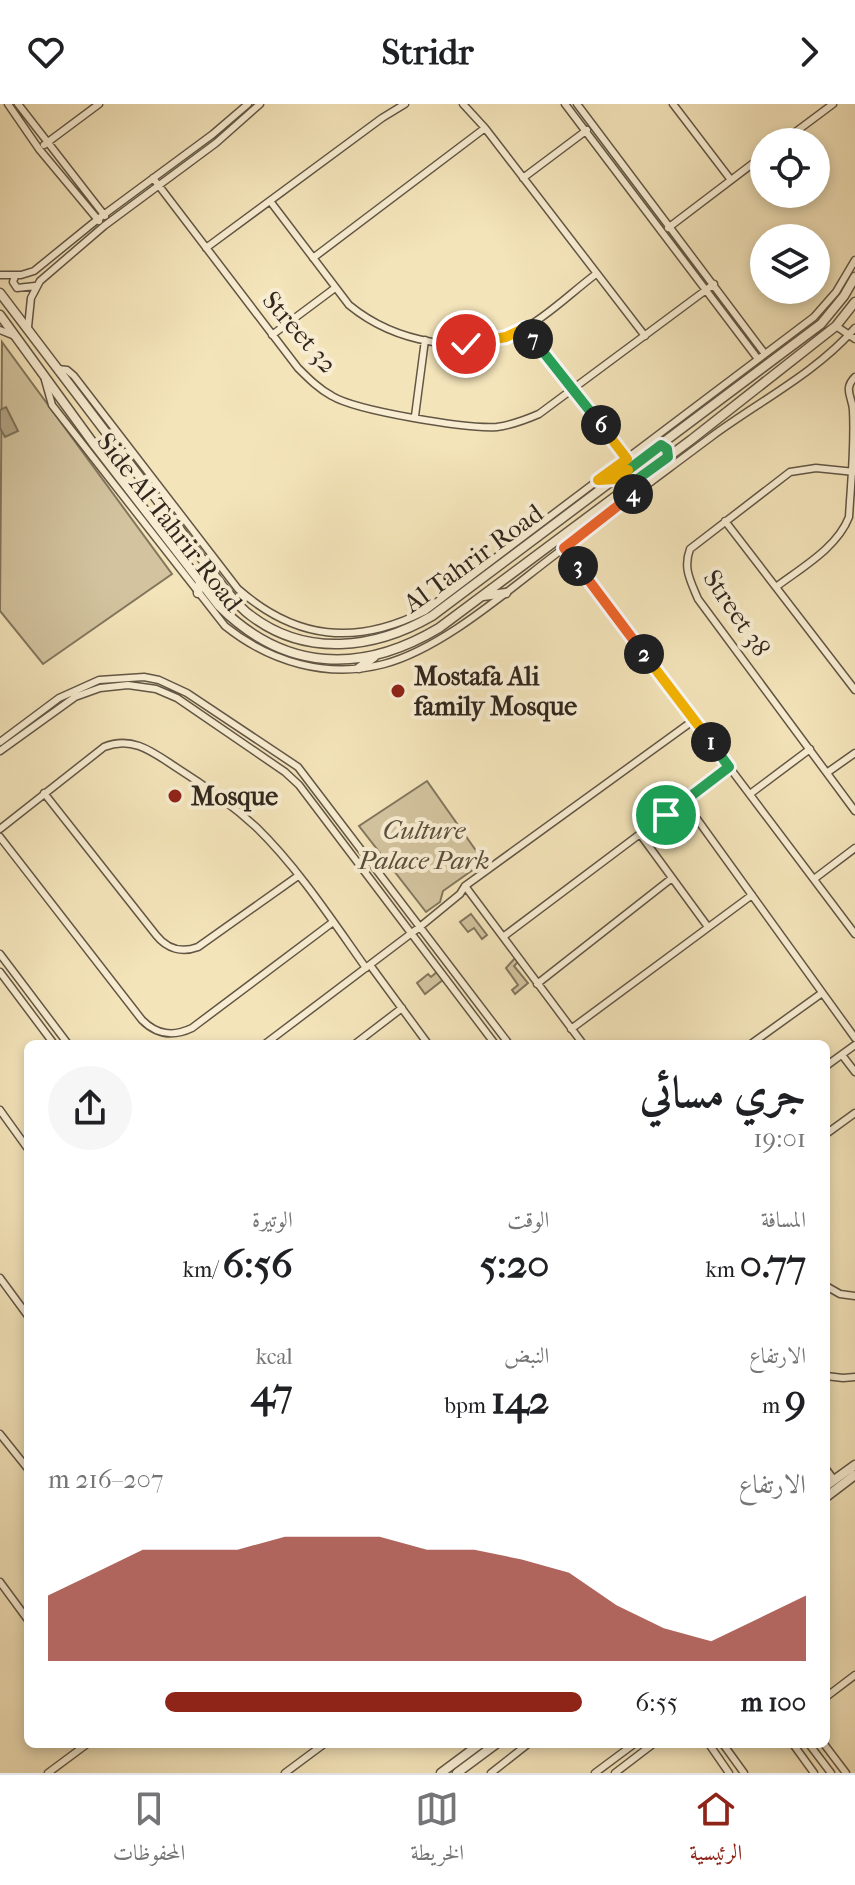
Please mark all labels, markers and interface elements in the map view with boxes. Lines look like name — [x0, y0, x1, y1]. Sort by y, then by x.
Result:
icon: heart — [24, 30, 68, 74]
icon: forward — [787, 30, 831, 74]
text: Stridr — [381, 31, 474, 73]
map controls — [750, 128, 830, 304]
button: locate — [750, 128, 830, 208]
button: layers — [750, 224, 830, 304]
street label: Street 32 — [256, 285, 344, 380]
pin — [432, 310, 500, 378]
pin: 7 — [513, 319, 553, 359]
icon: check — [444, 322, 488, 366]
text: 7 — [528, 326, 538, 352]
pin: 6 — [581, 405, 621, 445]
text: 6 — [595, 412, 607, 438]
street label: Side Al Tahrir Road — [90, 427, 250, 619]
pin: 4 — [613, 474, 653, 514]
text: 4 — [627, 481, 640, 507]
street label: Al Tahrir Road — [397, 497, 550, 620]
pin: 3 — [558, 546, 598, 586]
text: 3 — [573, 553, 583, 579]
street label: Street 38 — [696, 564, 777, 663]
pin: 2 — [624, 634, 664, 674]
text: 2 — [638, 641, 650, 667]
place label: Mostafa Ali family Mosque — [413, 661, 577, 722]
marker: Mostafa Ali family Mosque — [389, 682, 407, 700]
pin: 1 — [691, 722, 731, 762]
text: 1 — [707, 729, 715, 755]
place label: Mosque — [191, 781, 278, 812]
pin — [632, 781, 700, 849]
marker: Mosque — [166, 787, 184, 805]
icon: arrive — [644, 793, 688, 837]
park label: Culture Palace Park — [357, 815, 490, 876]
button: share — [48, 1066, 132, 1150]
text: جري مسائي — [640, 1067, 806, 1118]
text: 19:01 — [753, 1123, 806, 1154]
text: الوتيرة — [252, 1207, 293, 1233]
text: الوقت — [507, 1207, 549, 1233]
text: المسافة — [761, 1207, 806, 1233]
text: 6:56 — [222, 1241, 293, 1287]
text: 5:20 — [480, 1241, 549, 1287]
text: 0.77 — [740, 1241, 806, 1287]
text: /km — [183, 1257, 222, 1283]
text: km — [706, 1257, 740, 1283]
text: النبض — [504, 1343, 549, 1369]
text: الارتفاع — [749, 1343, 806, 1369]
text: kcal — [256, 1344, 293, 1370]
text: 47 — [251, 1370, 293, 1416]
text: 142 — [491, 1377, 549, 1423]
text: 9 — [785, 1377, 806, 1423]
text: bpm — [445, 1393, 491, 1419]
text: m — [762, 1393, 785, 1419]
text: 207–216 m — [48, 1464, 163, 1495]
text: الارتفاع — [739, 1469, 806, 1500]
text: 6:55 — [635, 1687, 678, 1718]
text: 100 m — [741, 1687, 806, 1718]
tab: المحفوظات — [113, 1787, 185, 1874]
tab: الخريطة — [411, 1787, 464, 1874]
tab: الرئيسية — [689, 1787, 742, 1874]

